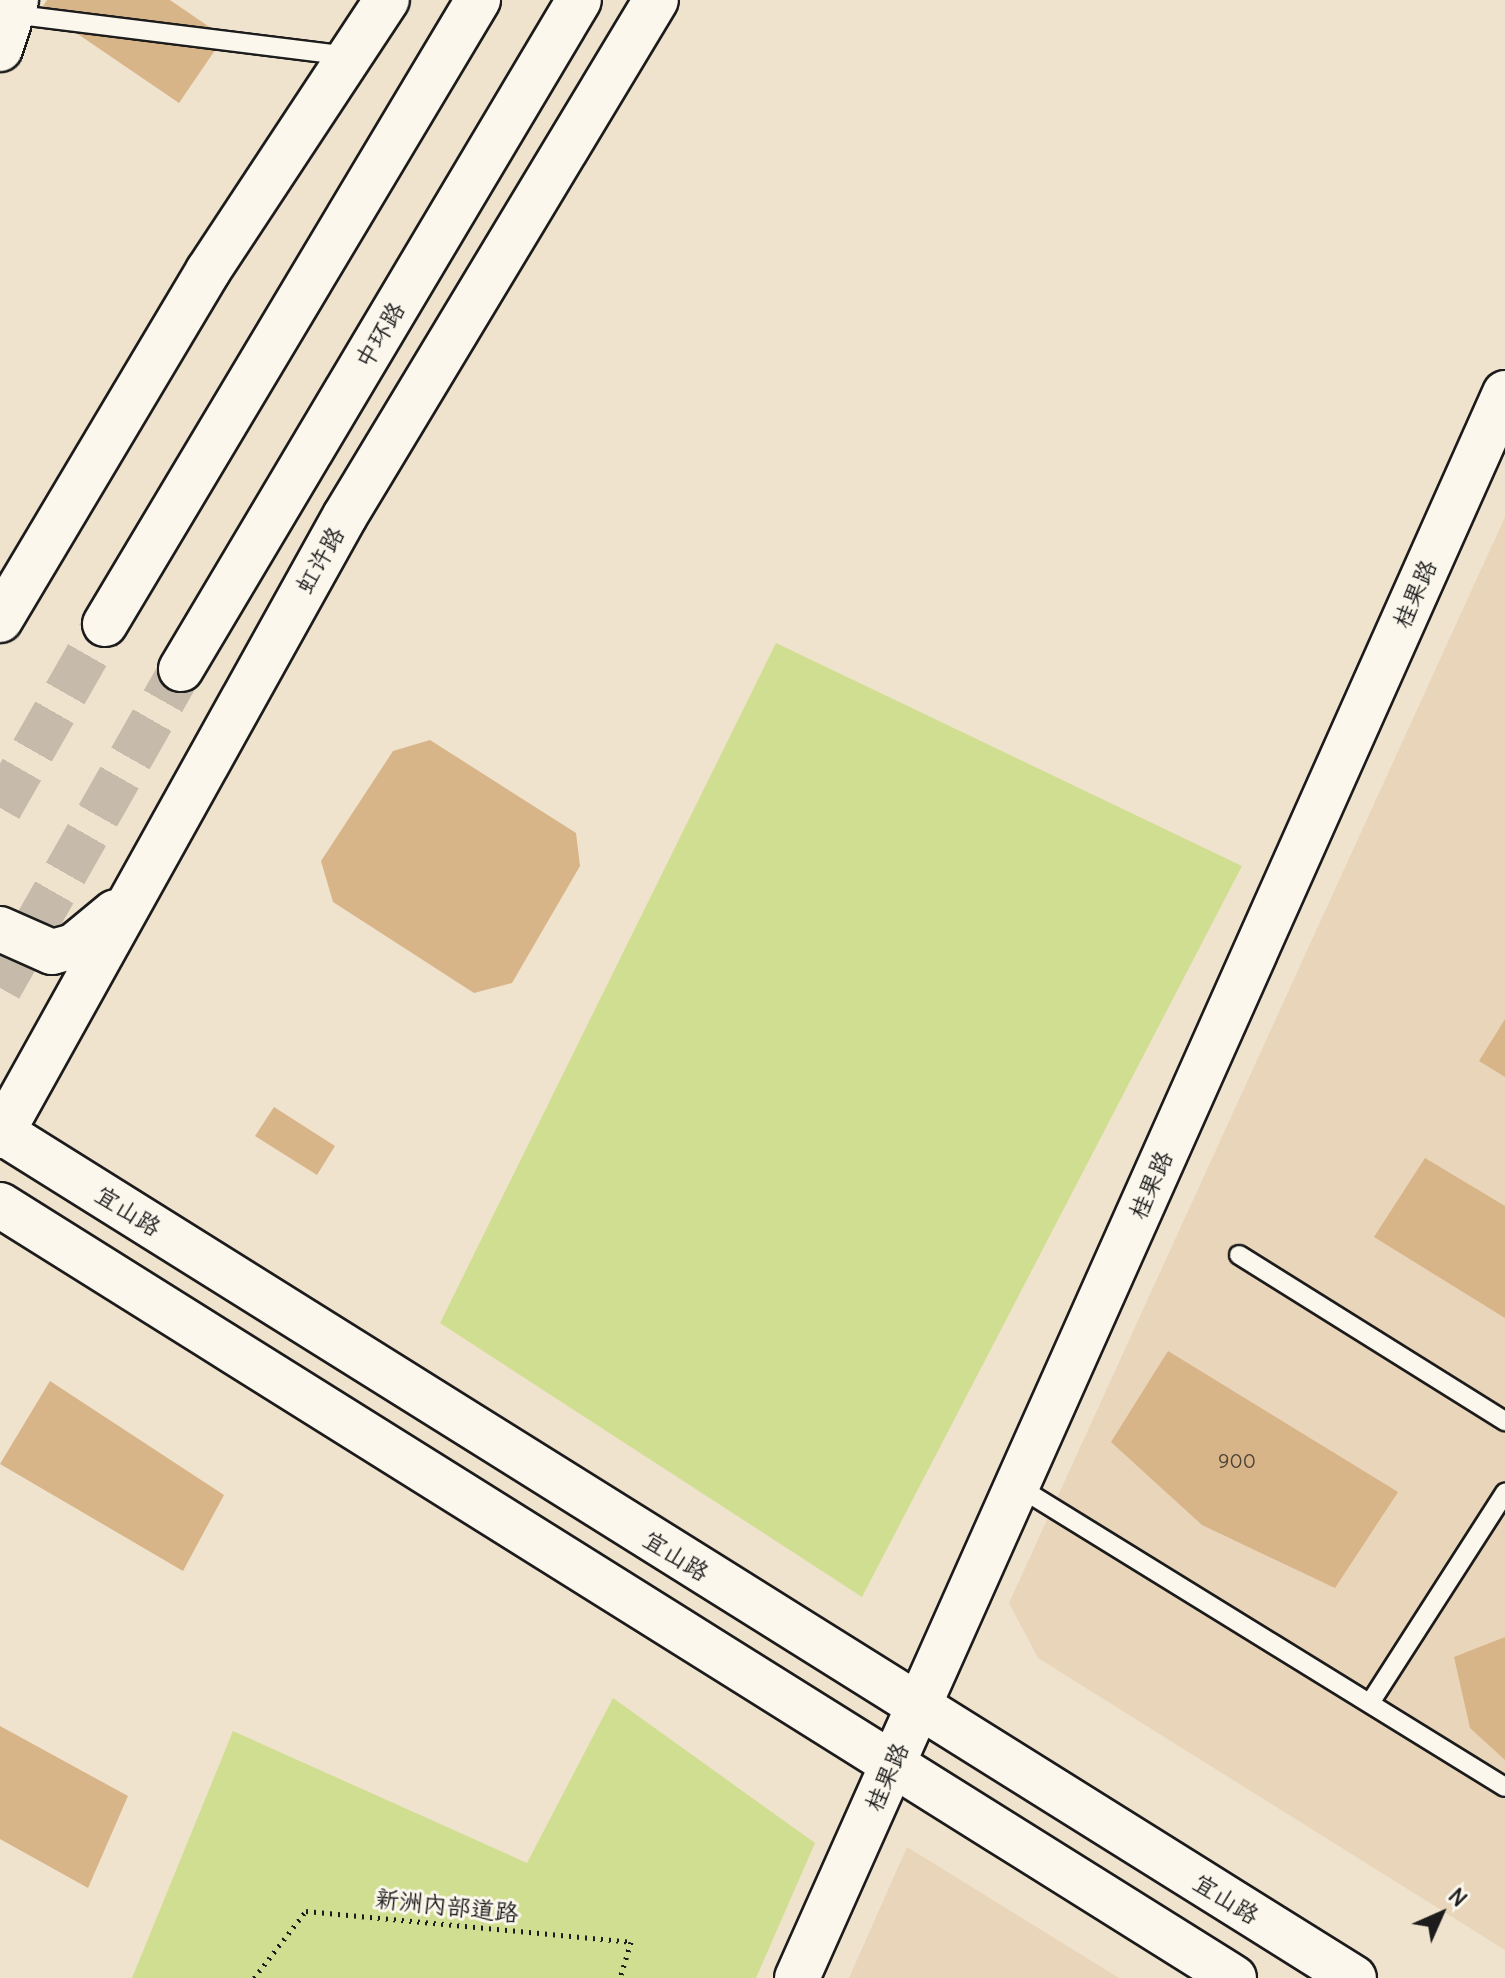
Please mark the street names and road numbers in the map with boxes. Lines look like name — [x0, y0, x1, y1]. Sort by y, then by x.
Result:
street label: 中环路 — [349, 297, 411, 373]
street label: 虹许路 — [290, 522, 350, 598]
street label: 桂果路 — [1387, 555, 1443, 633]
street label: 桂果路 — [1123, 1146, 1179, 1224]
street label: 宜山路 — [90, 1180, 166, 1242]
street label: 宜山路 — [638, 1525, 714, 1587]
street label: 桂果路 — [859, 1738, 915, 1816]
street label: 宜山路 — [1188, 1868, 1264, 1930]
street label: 新洲内部道路 — [374, 1884, 520, 1928]

